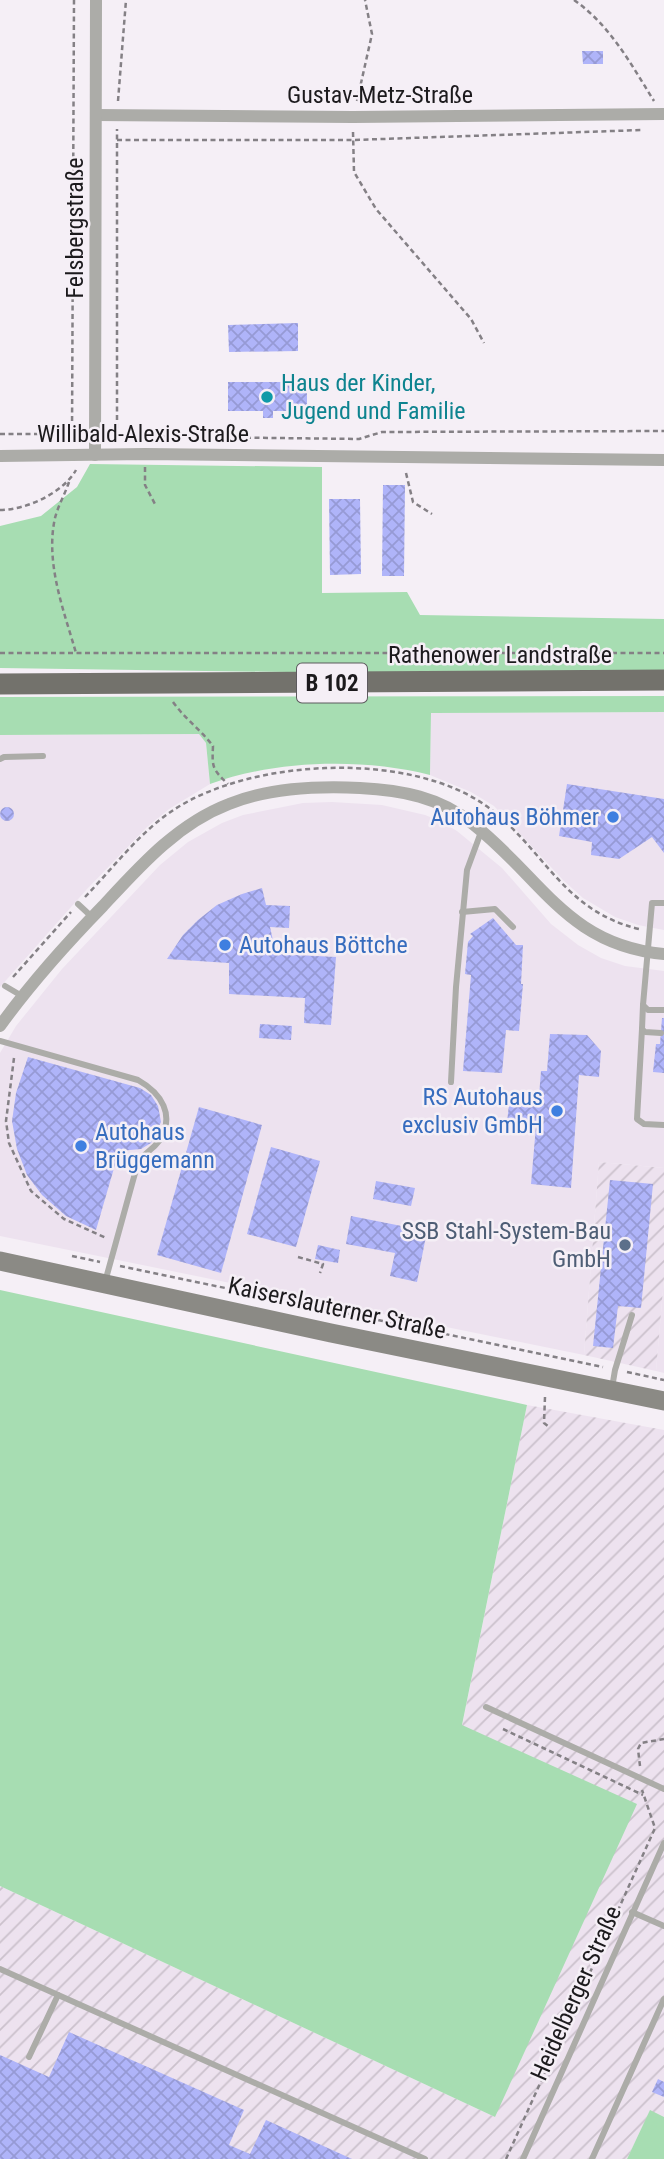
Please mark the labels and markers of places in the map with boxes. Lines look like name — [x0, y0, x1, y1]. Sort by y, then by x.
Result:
place label: Haus der Kinder, Jugend und Familie — [281, 369, 465, 425]
marker: Haus der Kinder, Jugend und Familie — [259, 389, 275, 405]
place label: Autohaus Böhmer — [430, 803, 599, 831]
marker: Autohaus Böhmer — [605, 809, 621, 825]
place label: Autohaus Böttche — [239, 931, 408, 959]
marker: Autohaus Böttche — [217, 937, 233, 953]
place label: RS Autohaus exclusiv GmbH — [402, 1083, 543, 1139]
marker: RS Autohaus exclusiv GmbH — [549, 1103, 565, 1119]
place label: Autohaus Brüggemann — [95, 1118, 215, 1174]
marker: Autohaus Brüggemann — [73, 1138, 89, 1154]
place label: SSB Stahl-System-Bau GmbH — [401, 1217, 611, 1273]
marker: SSB Stahl-System-Bau GmbH — [617, 1237, 633, 1253]

